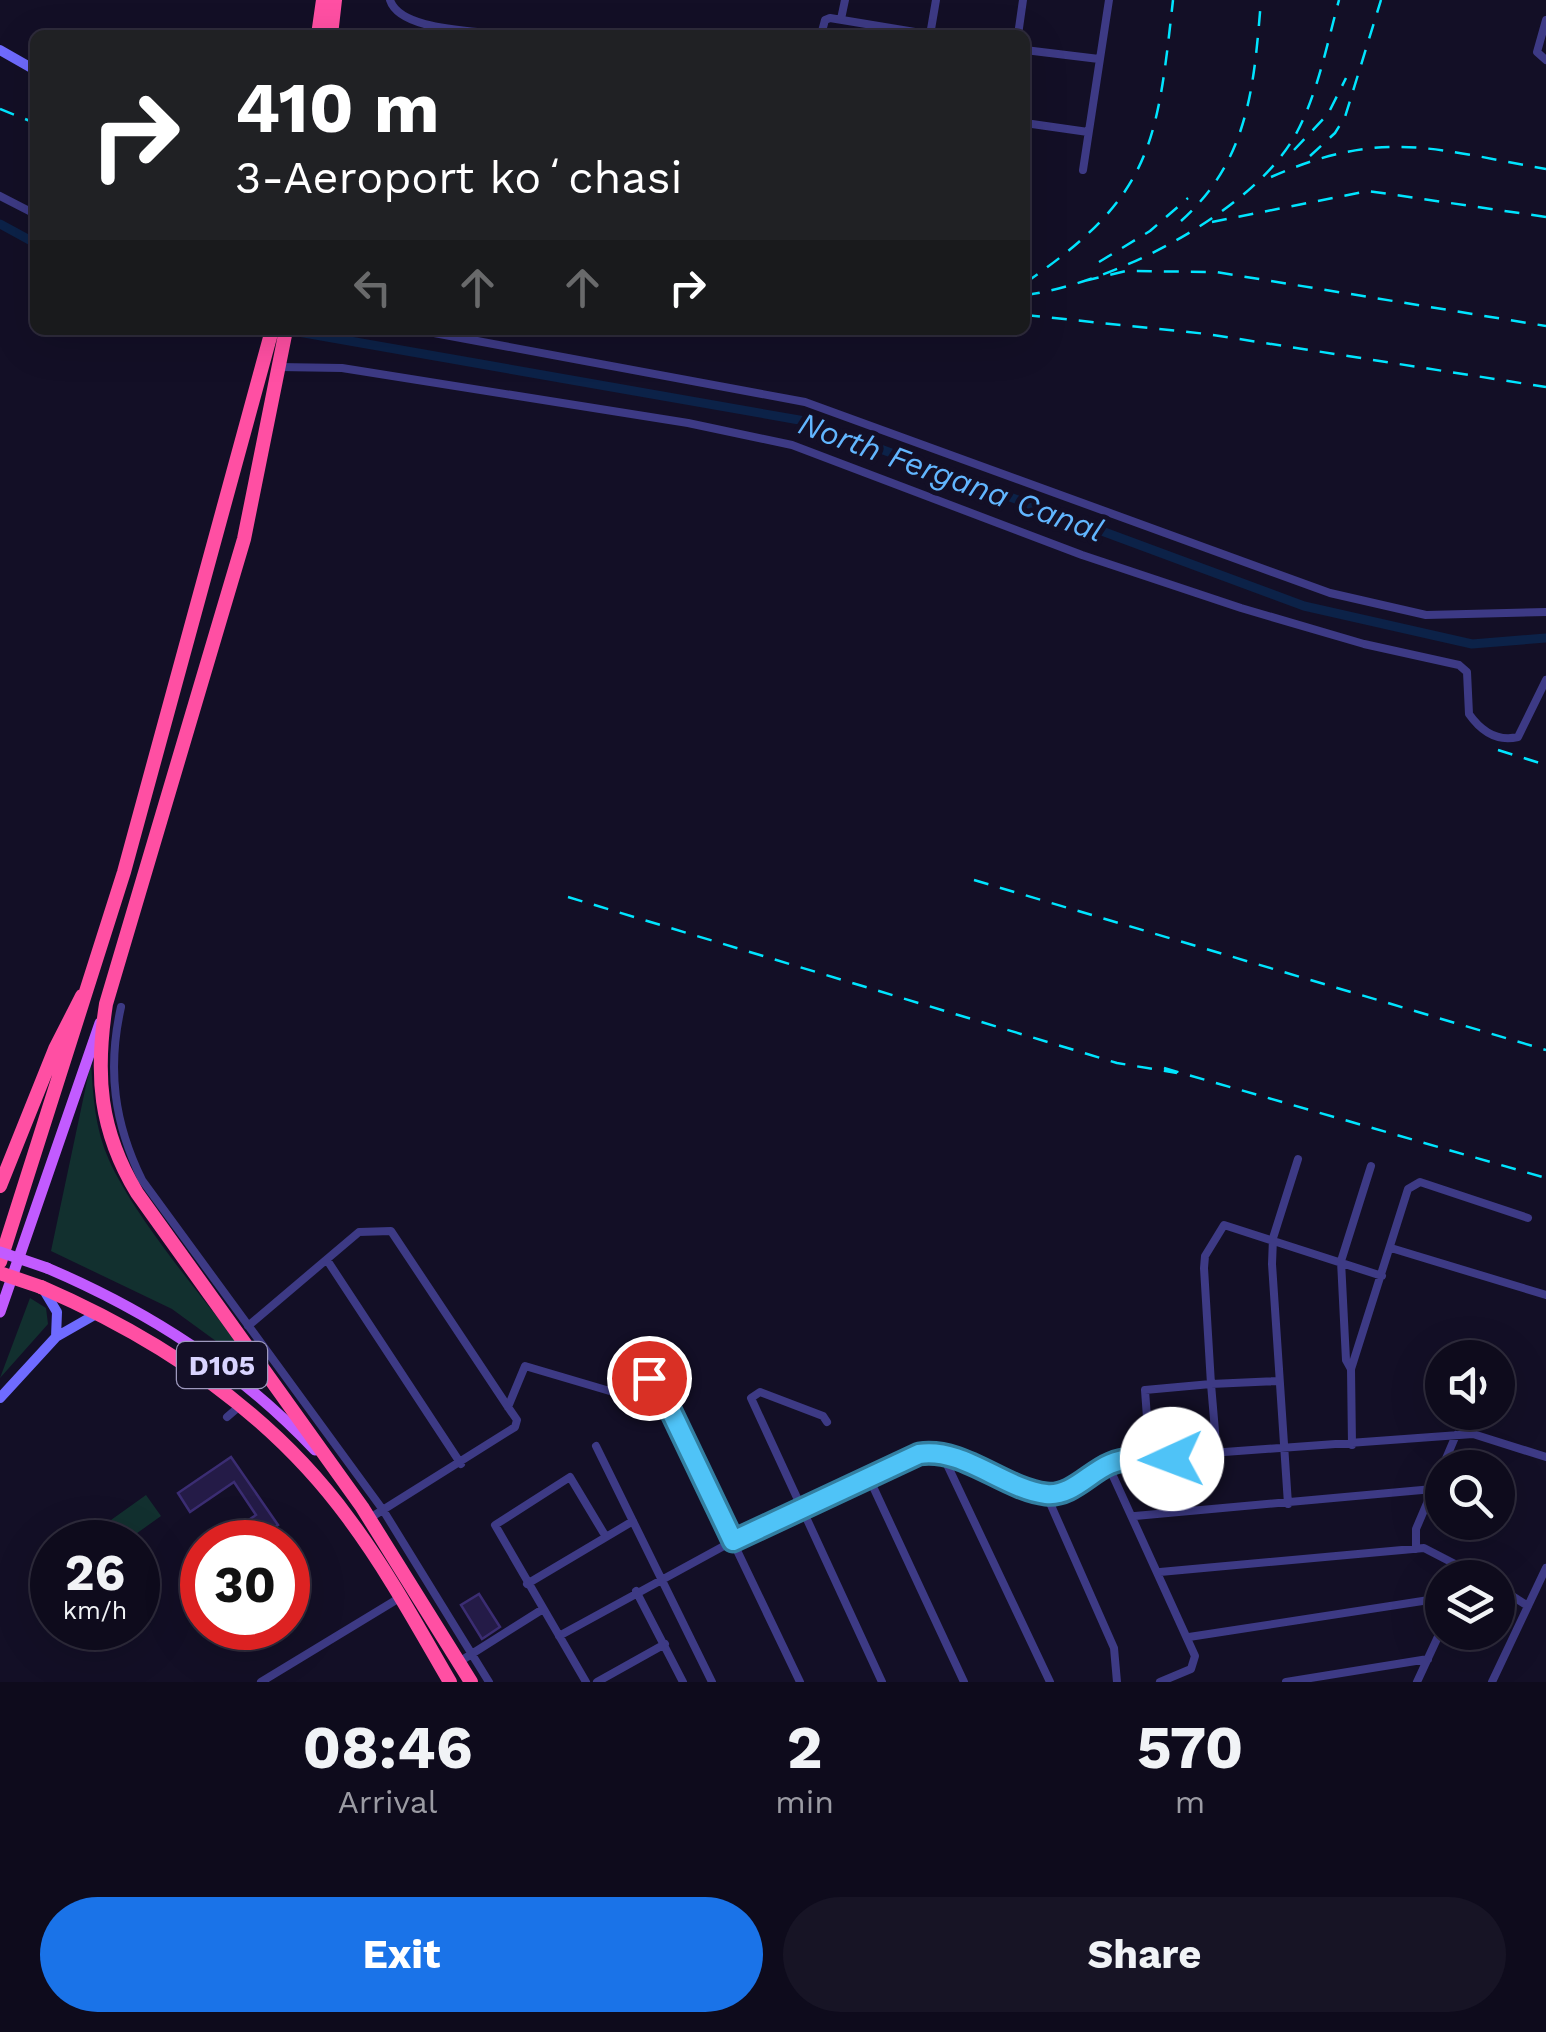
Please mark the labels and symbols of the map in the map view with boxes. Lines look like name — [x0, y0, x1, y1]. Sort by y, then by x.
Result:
water label: North Fergana Canal — [793, 404, 1109, 550]
pin — [607, 1336, 692, 1421]
road number: D105 — [177, 1342, 267, 1388]
position arrow — [1120, 1407, 1224, 1511]
speed limit sign: 30 — [180, 1520, 310, 1650]

